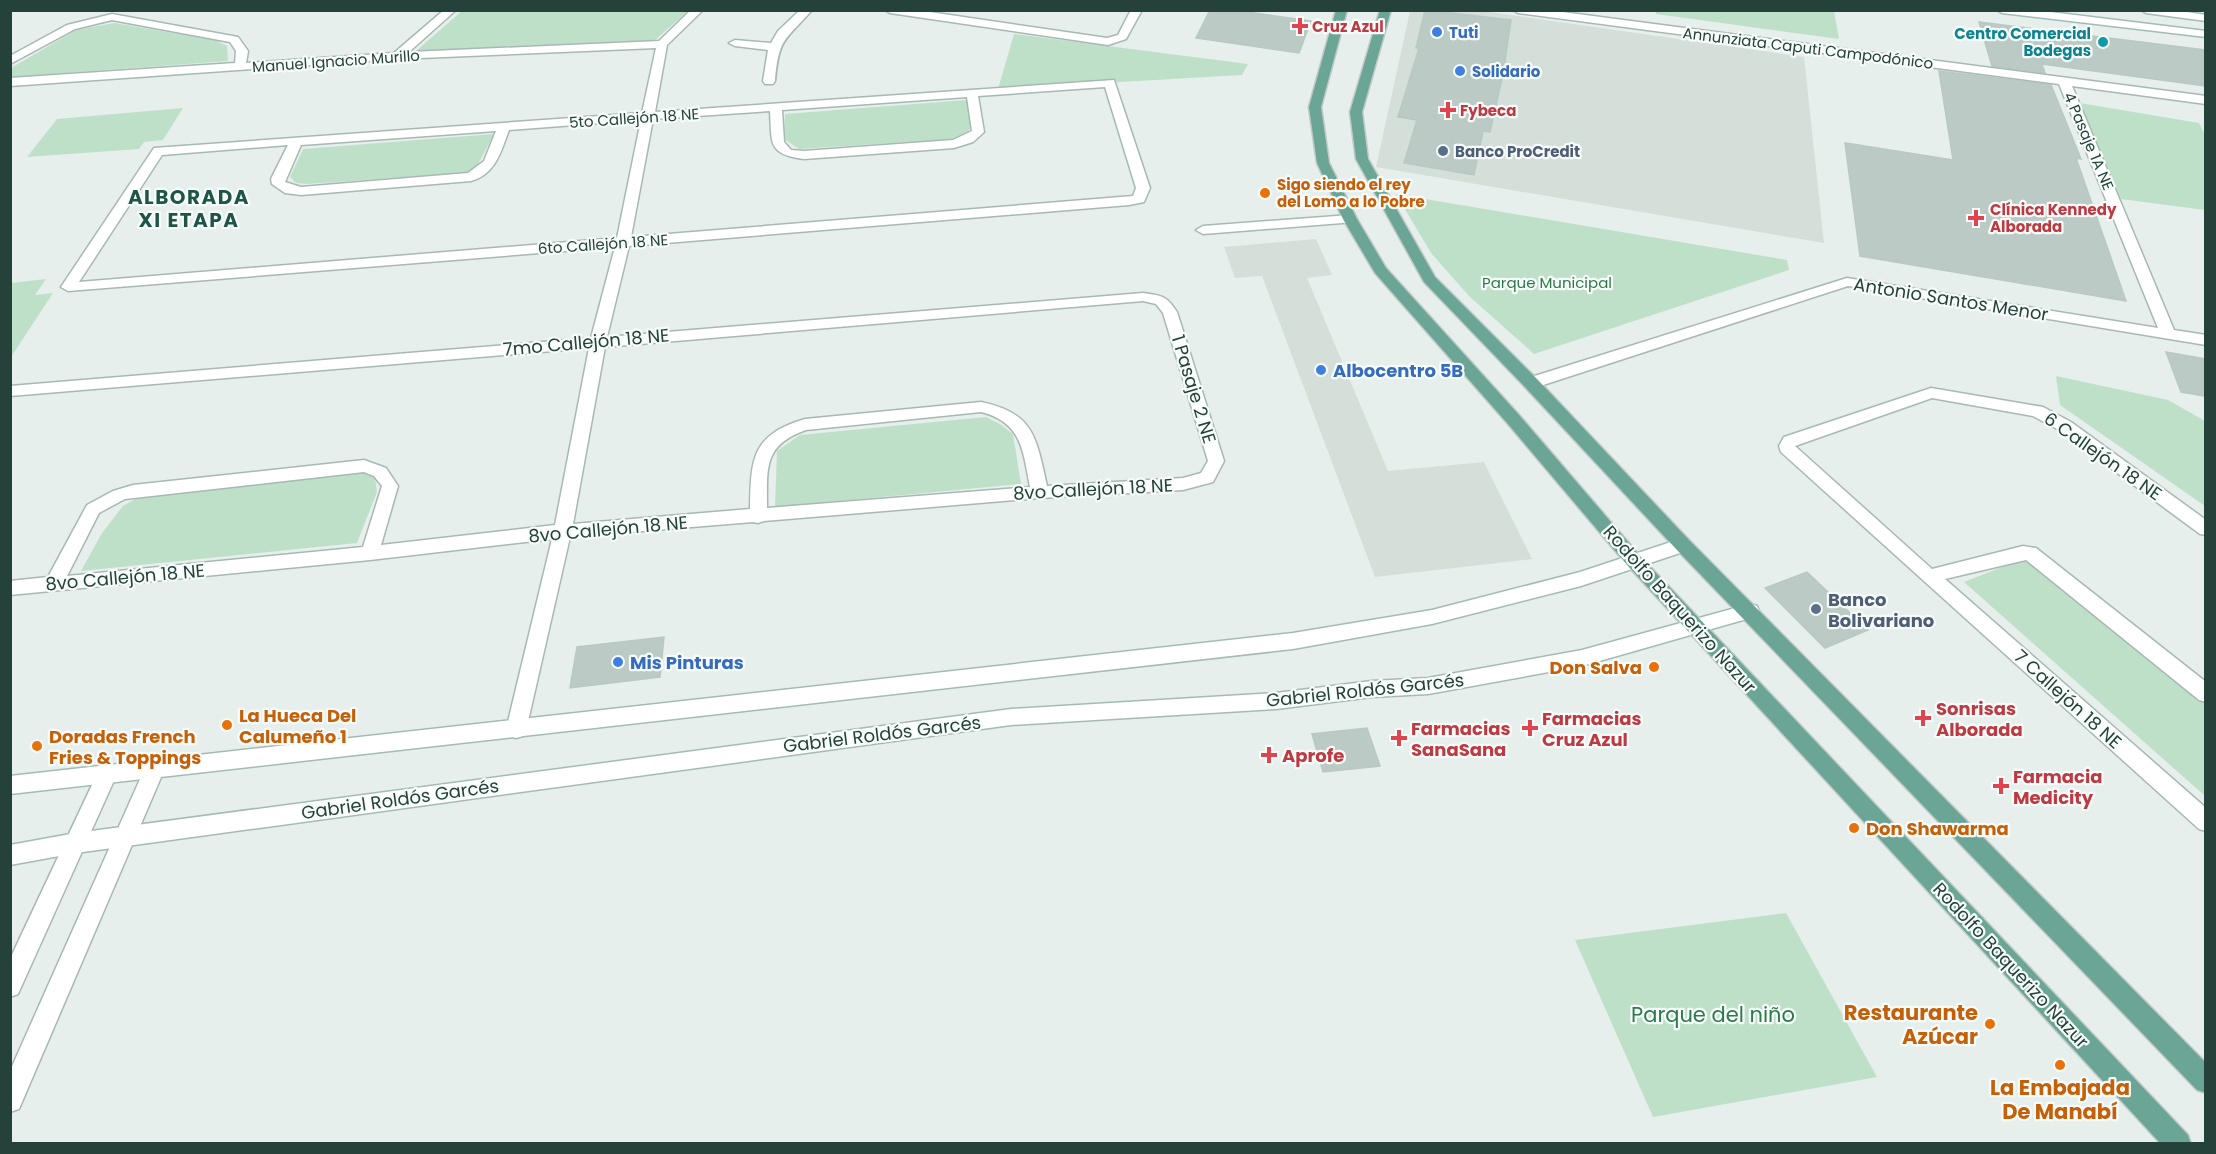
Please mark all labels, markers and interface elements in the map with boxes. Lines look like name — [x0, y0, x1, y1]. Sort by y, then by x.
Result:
place label: Cruz Azul — [1312, 16, 1384, 37]
marker: Cruz Azul — [1293, 19, 1307, 33]
place label: Tuti — [1449, 22, 1479, 43]
street label: Annunziata Caputi Campodónico — [1682, 22, 1934, 74]
place label: Centro Comercial Bodegas — [1954, 23, 2091, 61]
marker: Tuti — [1430, 25, 1444, 39]
marker: Centro Comercial Bodegas — [2096, 35, 2110, 49]
street label: Manuel Ignacio Murillo — [251, 45, 421, 77]
place label: Solidario — [1472, 61, 1541, 82]
marker: Solidario — [1453, 64, 1467, 78]
street label: 4 Pasaje 1A NE — [2059, 89, 2119, 193]
place label: Fybeca — [1460, 100, 1516, 121]
street label: 5to Callejón 18 NE — [568, 103, 700, 133]
marker: Fybeca — [1441, 103, 1455, 117]
place label: Banco ProCredit — [1455, 141, 1580, 162]
marker: Banco ProCredit — [1436, 144, 1450, 158]
place label: Sigo siendo el rey del Lomo a lo Pobre — [1277, 174, 1425, 212]
district label: ALBORADA XI ETAPA — [128, 183, 250, 234]
marker: Sigo siendo el rey del Lomo a lo Pobre — [1258, 186, 1272, 200]
place label: Clínica Kennedy Alborada — [1990, 199, 2117, 237]
marker: Clínica Kennedy Alborada — [1967, 209, 1985, 227]
street label: 6to Callejón 18 NE — [537, 229, 669, 259]
street label: Antonio Santos Menor — [1852, 271, 2050, 327]
park label: Parque Municipal — [1482, 272, 1612, 293]
street label: 7mo Callejón 18 NE — [502, 322, 670, 362]
street label: 1 Pasaje 2 NE — [1166, 332, 1222, 446]
place label: Albocentro 5B — [1333, 358, 1463, 383]
marker: Albocentro 5B — [1314, 363, 1328, 377]
street label: 6 Callejón 18 NE — [2039, 406, 2167, 506]
street label: 8vo Callejón 18 NE — [1012, 472, 1174, 506]
street label: 8vo Callejón 18 NE — [527, 510, 689, 548]
street label: Rodolfo Baquerizo Nazur — [1598, 520, 1762, 698]
street label: 8vo Callejón 18 NE — [44, 558, 206, 596]
place label: Banco Bolivariano — [1828, 587, 1934, 633]
marker: Banco Bolivariano — [1809, 602, 1823, 616]
street label: 7 Callejón 18 NE — [2009, 644, 2127, 754]
place label: Mis Pinturas — [630, 650, 744, 675]
marker: Mis Pinturas — [611, 655, 625, 669]
place label: Don Salva — [1549, 655, 1642, 680]
marker: Don Salva — [1647, 660, 1661, 674]
street label: Gabriel Roldós Garcés — [1265, 667, 1465, 713]
place label: Sonrisas Alborada — [1936, 696, 2023, 742]
place label: La Hueca Del Calumeño 1 — [239, 703, 356, 749]
place label: Farmacias Cruz Azul — [1542, 706, 1642, 752]
street label: Gabriel Roldós Garcés — [782, 709, 982, 759]
marker: Sonrisas Alborada — [1914, 709, 1932, 727]
place label: Farmacias SanaSana — [1411, 716, 1511, 762]
marker: La Hueca Del Calumeño 1 — [220, 718, 234, 732]
marker: Farmacias Cruz Azul — [1523, 721, 1537, 735]
place label: Doradas French Fries & Toppings — [49, 724, 201, 770]
marker: Farmacias SanaSana — [1392, 731, 1406, 745]
marker: Doradas French Fries & Toppings — [30, 739, 44, 753]
place label: Aprofe — [1282, 743, 1344, 768]
marker: Aprofe — [1260, 746, 1278, 764]
place label: Farmacia Medicity — [2013, 764, 2102, 810]
street label: Gabriel Roldós Garcés — [300, 773, 500, 825]
marker: Farmacia Medicity — [1994, 779, 2008, 793]
place label: Don Shawarma — [1866, 816, 2009, 841]
marker: Don Shawarma — [1847, 821, 1861, 835]
street label: Rodolfo Baquerizo Nazur — [1928, 877, 2095, 1053]
place label: Restaurante Azúcar — [1844, 998, 1978, 1051]
park label: Parque del niño — [1631, 1000, 1795, 1029]
marker: Restaurante Azúcar — [1983, 1017, 1997, 1031]
marker: La Embajada De Manabí — [2053, 1058, 2067, 1072]
place label: La Embajada De Manabí — [1990, 1073, 2130, 1126]

